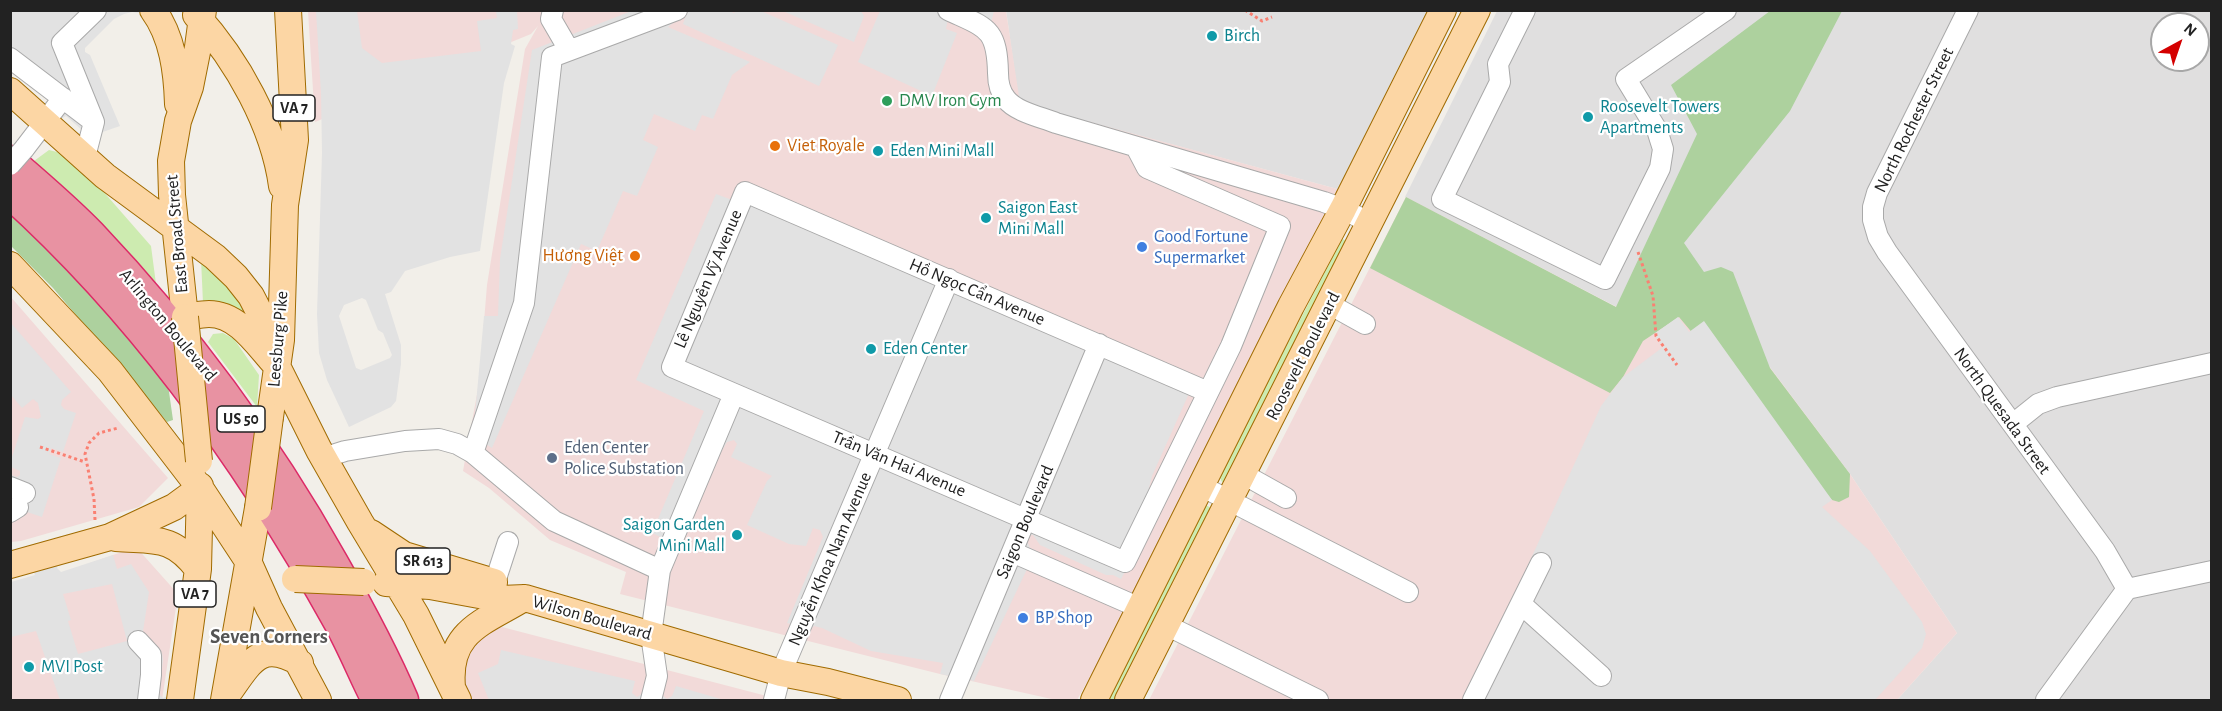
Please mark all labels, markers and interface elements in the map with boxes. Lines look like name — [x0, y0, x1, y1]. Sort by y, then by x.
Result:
north arrow — [2150, 12, 2210, 72]
text: N — [2181, 20, 2200, 39]
place label: Birch — [1224, 25, 1260, 47]
marker: Birch — [1205, 29, 1219, 43]
street label: North Rochester Street — [1869, 44, 1959, 196]
place label: DMV Iron Gym — [899, 90, 1002, 112]
marker: DMV Iron Gym — [880, 94, 894, 108]
road number: VA 7 — [273, 95, 315, 121]
place label: Roosevelt Towers Apartments — [1600, 96, 1720, 138]
marker: Roosevelt Towers Apartments — [1581, 110, 1595, 124]
place label: Viet Royale — [787, 135, 865, 157]
marker: Viet Royale — [768, 139, 782, 153]
place label: Eden Mini Mall — [890, 140, 994, 162]
marker: Eden Mini Mall — [871, 144, 885, 158]
street label: East Broad Street — [161, 174, 193, 294]
place label: Saigon East Mini Mall — [998, 197, 1078, 240]
street label: Lê Nguyên Vỹ Avenue — [669, 206, 747, 352]
marker: Saigon East Mini Mall — [979, 211, 993, 225]
place label: Good Fortune Supermarket — [1154, 226, 1248, 268]
marker: Good Fortune Supermarket — [1135, 240, 1149, 254]
place label: Hương Việt — [542, 245, 623, 267]
marker: Hương Việt — [628, 249, 642, 263]
street label: Hồ Ngọc Cẩn Avenue — [906, 254, 1048, 330]
street label: Arlington Boulevard — [115, 264, 221, 386]
street label: Roosevelt Boulevard — [1261, 288, 1345, 424]
street label: Leesburg Pike — [263, 290, 293, 388]
place label: Eden Center — [883, 338, 967, 360]
marker: Eden Center — [864, 342, 878, 356]
street label: North Quesada Street — [1949, 343, 2055, 479]
road number: US 50 — [217, 406, 265, 432]
street label: Trần Văn Hai Avenue — [829, 426, 969, 502]
place label: Eden Center Police Substation — [564, 437, 684, 480]
marker: Eden Center Police Substation — [545, 451, 559, 465]
street label: Saigon Boulevard — [991, 462, 1059, 582]
street label: Nguyễn Khoa Nam Avenue — [784, 469, 876, 649]
place label: Saigon Garden Mini Mall — [623, 514, 725, 556]
marker: Saigon Garden Mini Mall — [730, 528, 744, 542]
road number: SR 613 — [396, 548, 450, 574]
road number: VA 7 — [174, 581, 216, 607]
street label: Wilson Boulevard — [530, 591, 654, 645]
place label: BP Shop — [1035, 607, 1093, 629]
marker: BP Shop — [1016, 611, 1030, 625]
district label: Seven Corners — [210, 624, 328, 650]
place label: MVI Post — [41, 656, 103, 678]
marker: MVI Post — [22, 660, 36, 674]

